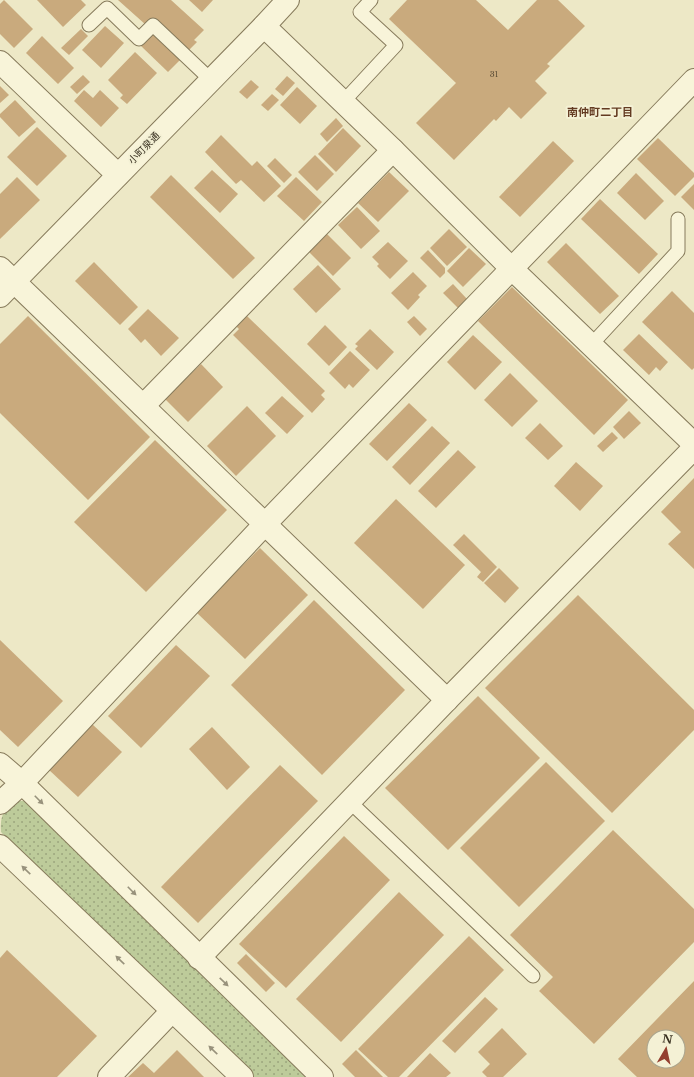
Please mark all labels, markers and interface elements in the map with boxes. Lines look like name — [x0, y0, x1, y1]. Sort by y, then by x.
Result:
house number: 31 — [490, 69, 499, 79]
district label: 南仲町二丁目 — [567, 105, 633, 119]
street label: 小町泉通 — [125, 129, 163, 167]
one-way arrow — [34, 795, 44, 805]
one-way arrow — [21, 865, 31, 875]
one-way arrow — [127, 886, 137, 896]
one-way arrow — [115, 956, 124, 965]
one-way arrow — [219, 977, 229, 987]
north arrow — [646, 1029, 686, 1069]
text: N — [661, 1031, 674, 1047]
one-way arrow — [208, 1045, 218, 1055]

